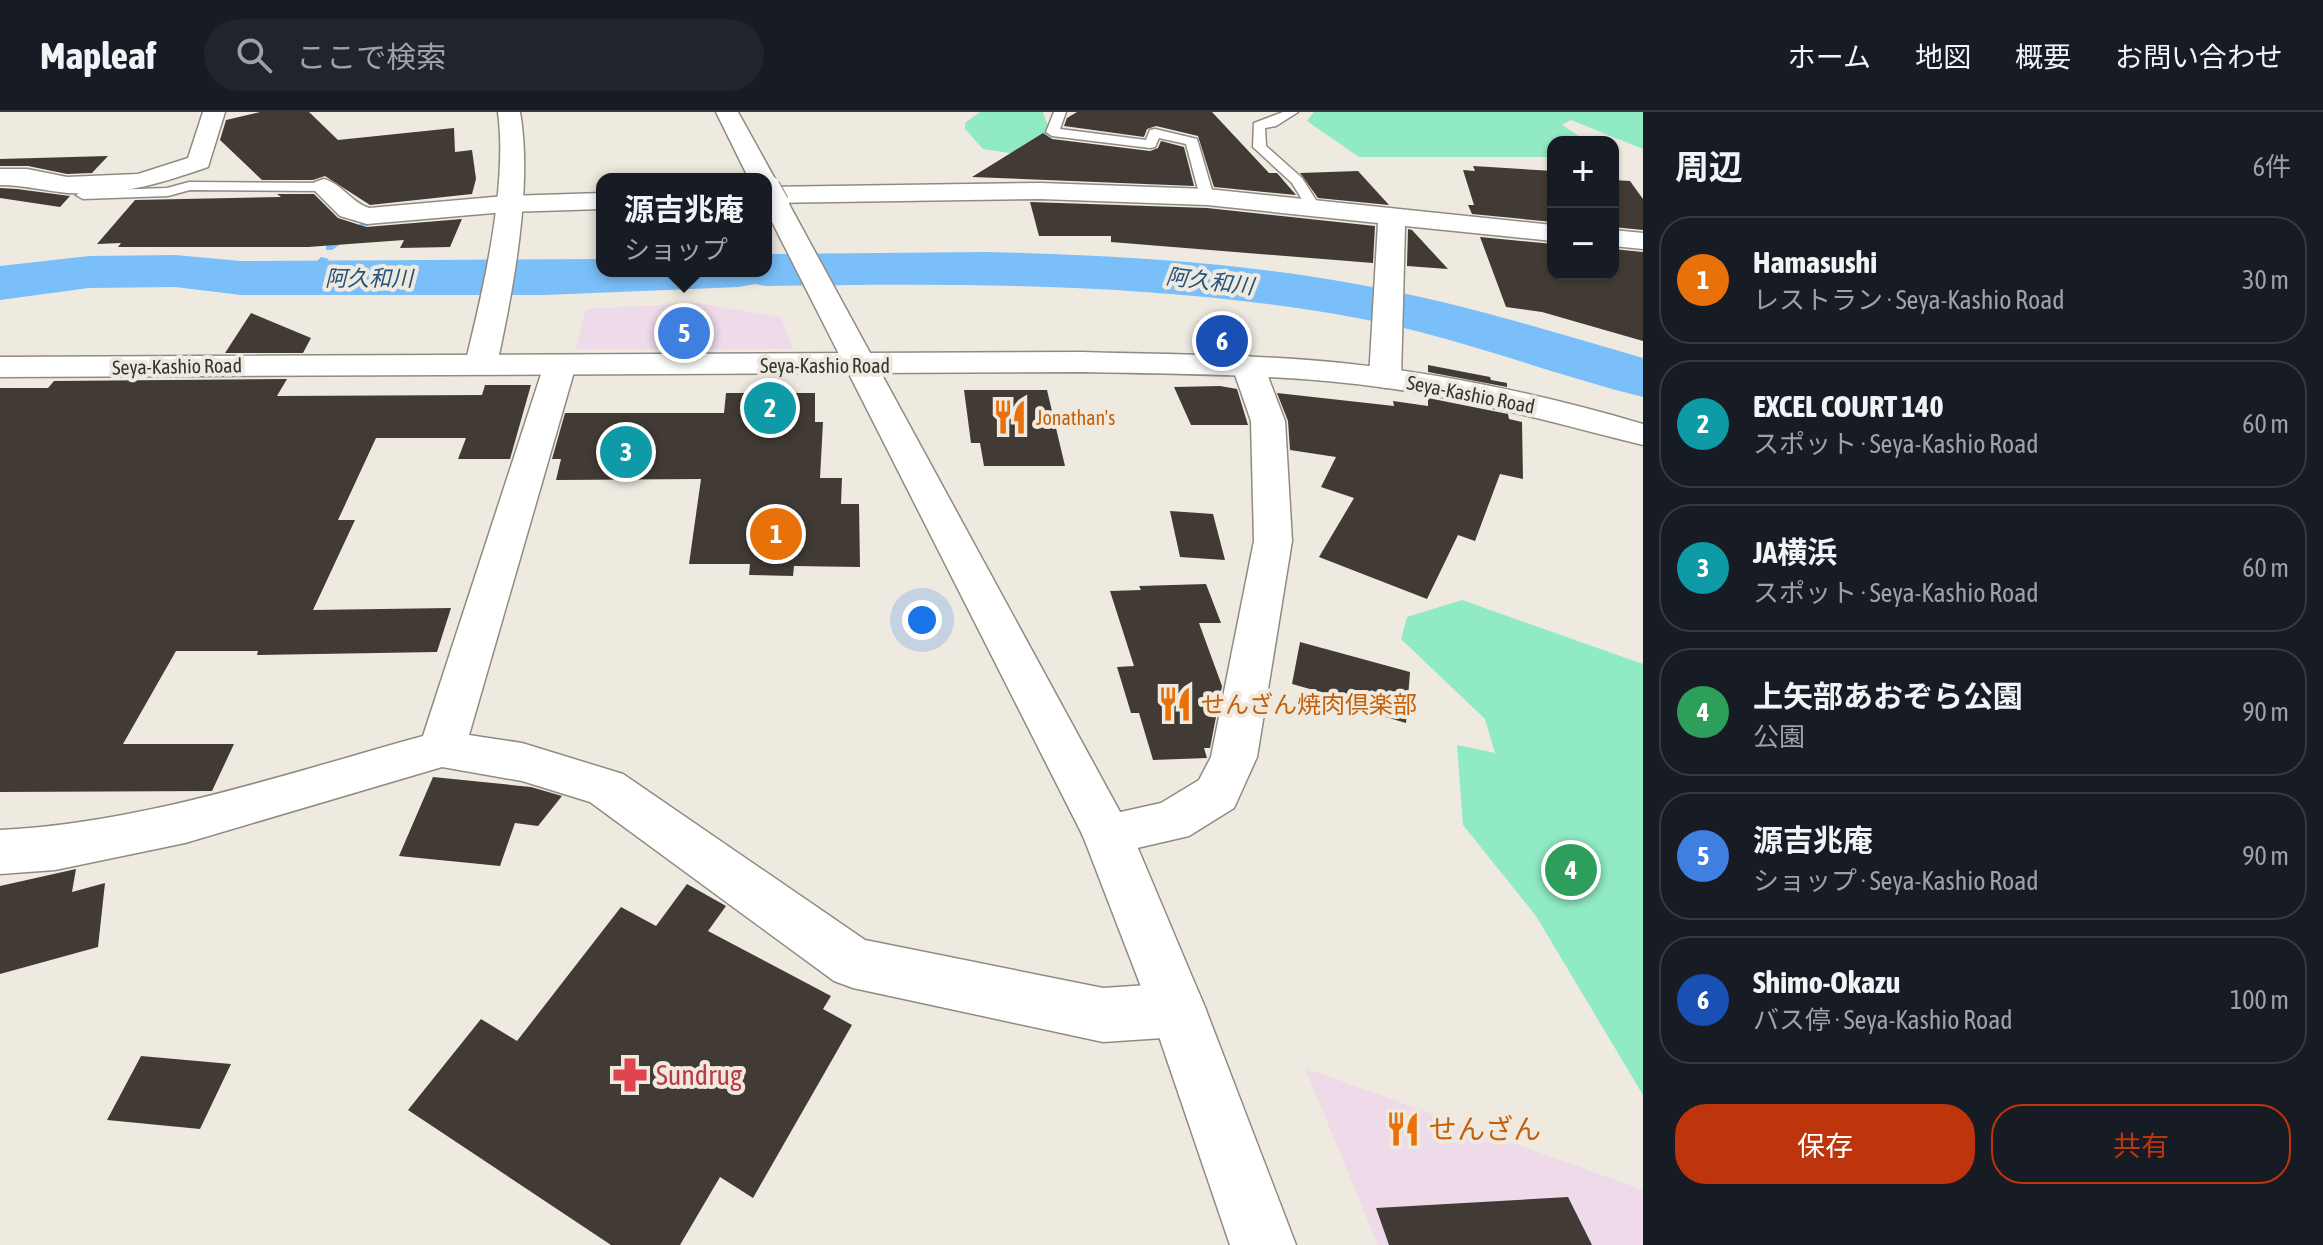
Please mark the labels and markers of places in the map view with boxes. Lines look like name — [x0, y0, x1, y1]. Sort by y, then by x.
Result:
pin: 5 — [658, 303, 710, 363]
pin: 6 — [1196, 311, 1248, 371]
pin: 2 — [744, 378, 796, 438]
restaurant icon: Jonathan's — [991, 398, 1029, 436]
place label: Jonathan's — [1036, 406, 1115, 429]
pin: 3 — [600, 422, 652, 482]
pin: 1 — [750, 504, 802, 564]
restaurant icon: せんざん焼肉倶楽部 — [1156, 685, 1194, 723]
place label: せんざん焼肉倶楽部 — [1201, 691, 1417, 718]
pin: 4 — [1545, 840, 1597, 900]
pharmacy icon: Sundrug — [611, 1056, 649, 1094]
place label: Sundrug — [656, 1059, 742, 1091]
restaurant icon: せんざん — [1384, 1110, 1422, 1148]
place label: せんざん — [1429, 1113, 1541, 1145]

